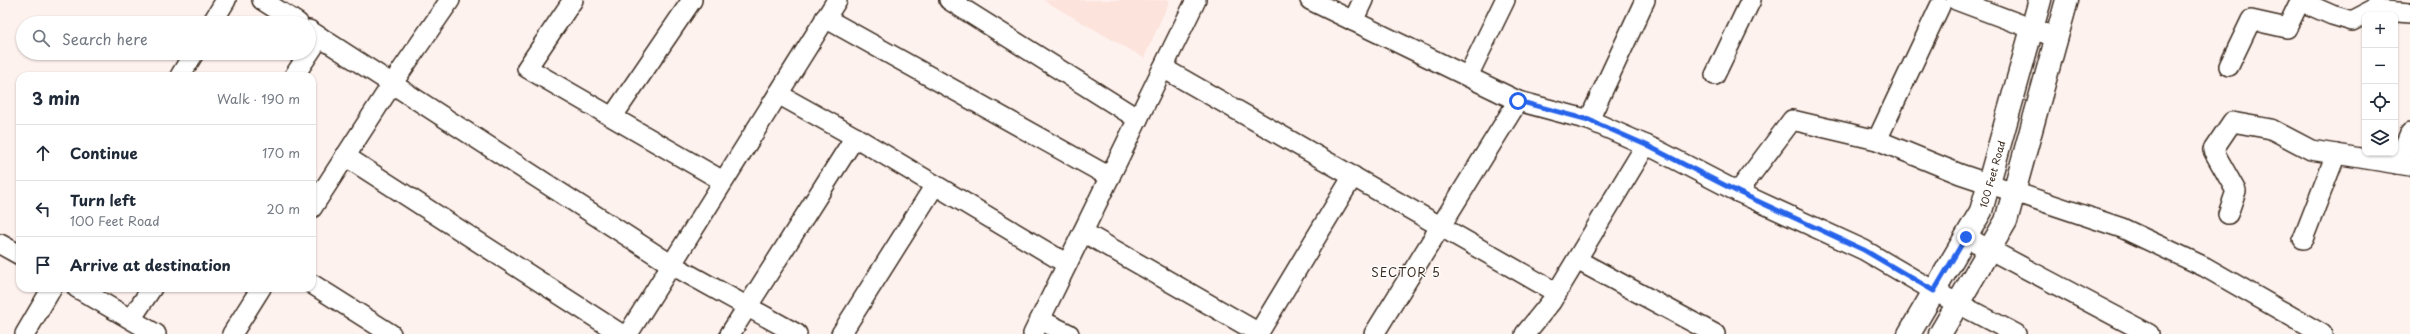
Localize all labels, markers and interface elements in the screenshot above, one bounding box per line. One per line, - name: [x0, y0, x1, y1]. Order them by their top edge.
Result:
- map controls: [2362, 12, 2398, 156]
- button: +: [2362, 12, 2398, 48]
- search box: [16, 16, 316, 60]
- icon: search: [30, 27, 52, 49]
- text: Search here: [62, 27, 148, 50]
- button: −: [2362, 48, 2398, 84]
- button: locate: [2362, 84, 2398, 120]
- text: 3 min: [32, 85, 80, 111]
- text: Walk · 190 m: [217, 89, 300, 108]
- route start: [1509, 92, 1527, 110]
- button: layers: [2362, 120, 2398, 156]
- street label: 100 Feet Road: [1975, 138, 2008, 209]
- text: Continue: [70, 141, 138, 164]
- icon: ahead: [32, 142, 54, 164]
- text: 170 m: [262, 143, 300, 162]
- text: Turn left: [70, 188, 136, 211]
- icon: left: [32, 198, 54, 220]
- text: 20 m: [266, 199, 300, 218]
- text: 100 Feet Road: [70, 211, 160, 230]
- route end: [1957, 228, 1975, 246]
- text: Arrive at destination: [70, 253, 231, 276]
- icon: arrive: [32, 254, 54, 276]
- district label: SECTOR 5: [1371, 263, 1441, 281]

